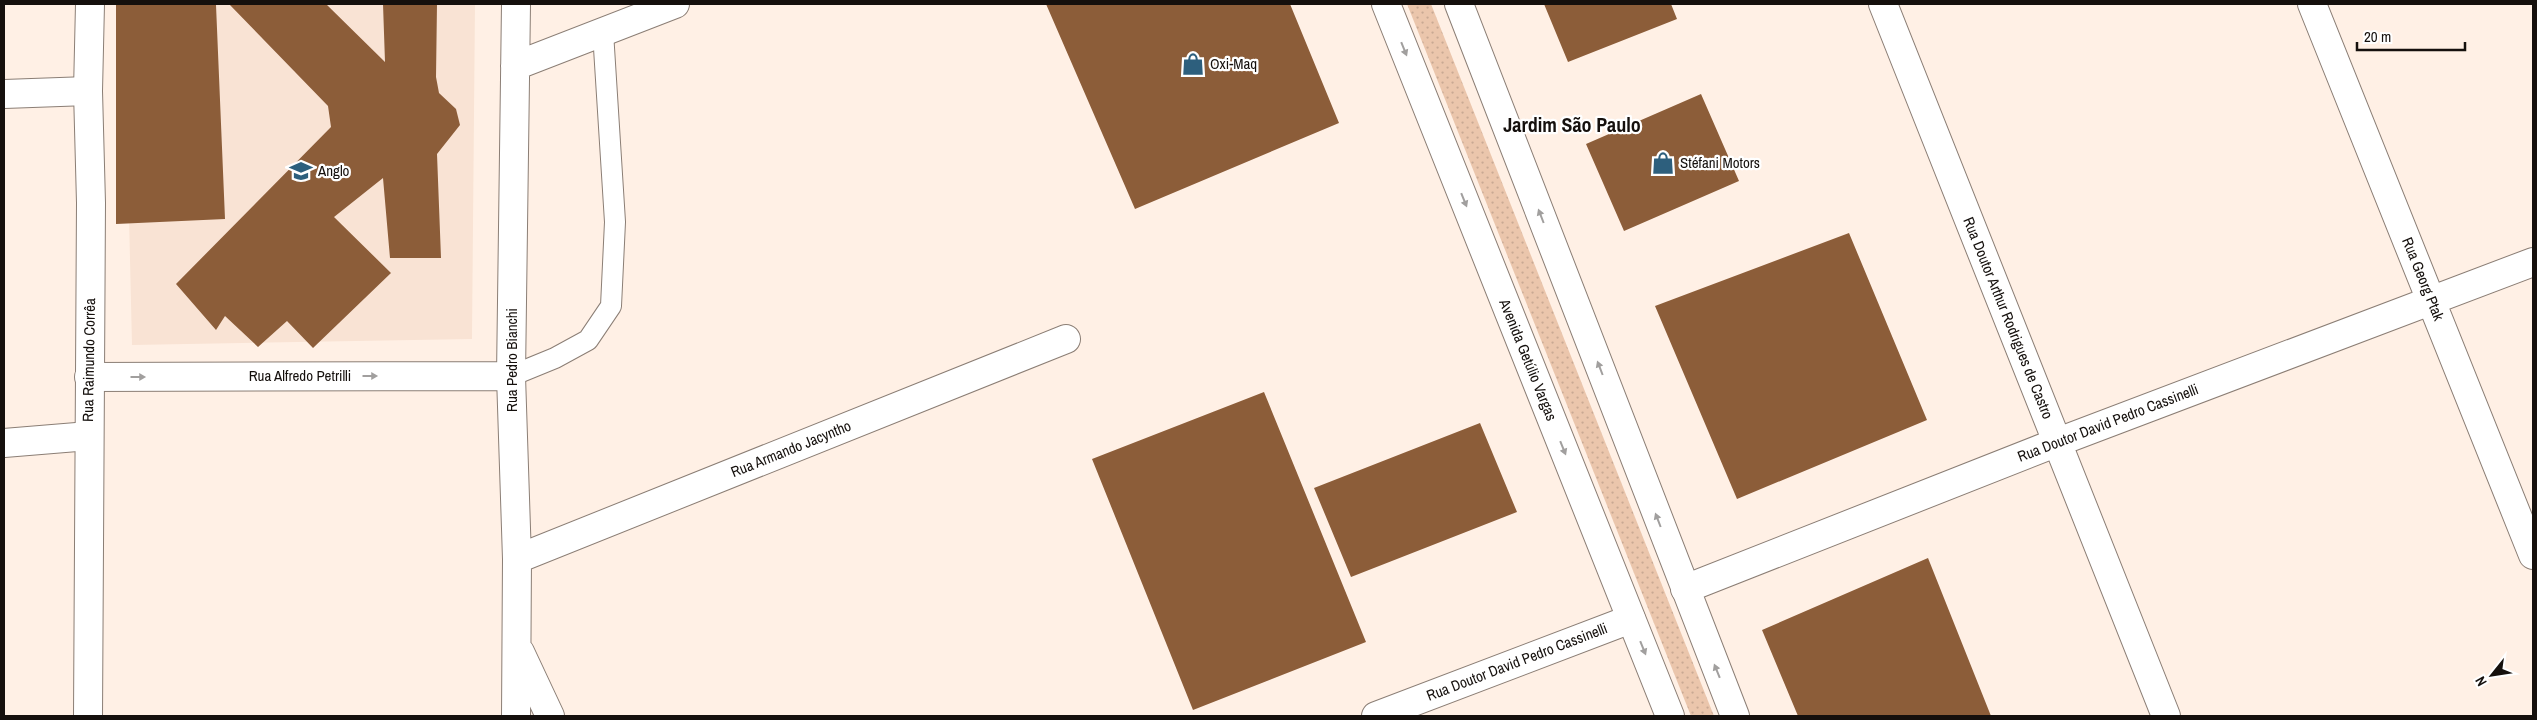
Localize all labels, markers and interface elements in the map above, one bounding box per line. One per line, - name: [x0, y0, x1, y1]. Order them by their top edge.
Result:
- scale bar: [2357, 20, 2464, 52]
- text: 20 m: [2364, 26, 2391, 47]
- one-way arrow: [1400, 42, 1408, 57]
- shop icon: Oxi-Maq: [1180, 51, 1206, 77]
- place label: Oxi-Maq: [1210, 53, 1257, 74]
- district label: Jardim São Paulo: [1503, 111, 1641, 138]
- shop icon: Stéfani Motors: [1650, 150, 1676, 176]
- place label: Stéfani Motors: [1680, 152, 1760, 173]
- school or university icon: Anglo: [288, 158, 314, 184]
- place label: Anglo: [317, 160, 350, 181]
- one-way arrow: [1460, 193, 1468, 208]
- one-way arrow: [1537, 209, 1544, 224]
- street label: Rua Doutor Arthur Rodrigues de Castro: [1958, 214, 2059, 422]
- street label: Rua Georg Ptak: [2397, 234, 2450, 324]
- street label: Avenida Getúlio Vargas: [1494, 295, 1562, 424]
- street label: Rua Raimundo Corrêa: [77, 298, 100, 422]
- street label: Rua Pedro Bianchi: [501, 308, 522, 412]
- one-way arrow: [1595, 361, 1603, 375]
- street label: Rua Alfredo Petrilli: [249, 365, 351, 386]
- one-way arrow: [363, 372, 379, 380]
- one-way arrow: [130, 373, 146, 381]
- street label: Rua Doutor David Pedro Cassinelli: [2014, 378, 2201, 467]
- street label: Rua Armando Jacyntho: [728, 415, 854, 482]
- one-way arrow: [1560, 441, 1567, 456]
- one-way arrow: [1654, 512, 1662, 527]
- street label: Rua Doutor David Pedro Cassinelli: [1423, 617, 1610, 706]
- one-way arrow: [1639, 641, 1647, 656]
- north arrow: [2467, 650, 2517, 700]
- one-way arrow: [1713, 663, 1721, 678]
- text: N: [2471, 673, 2491, 690]

